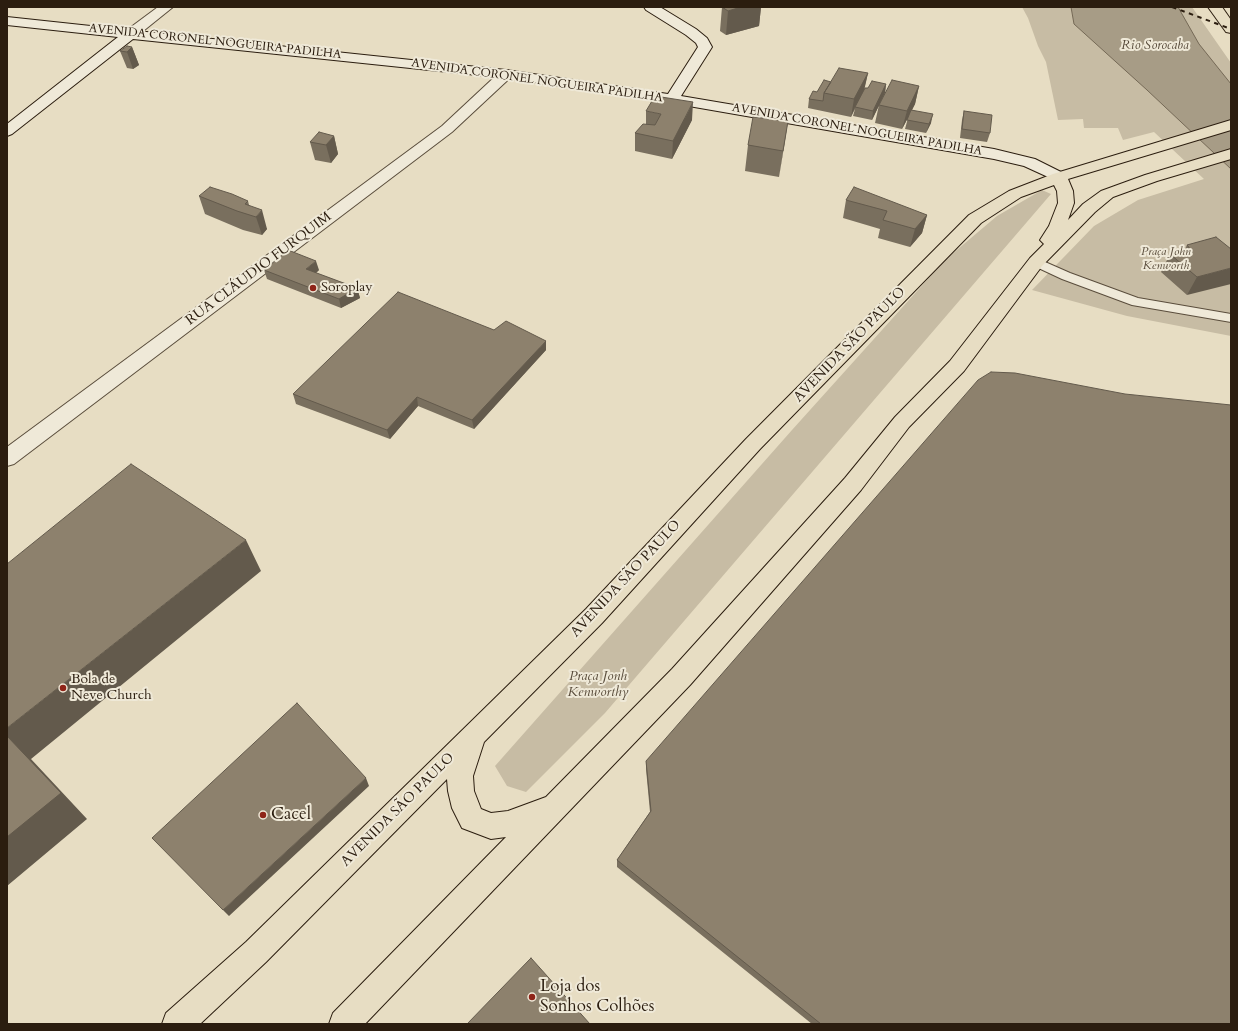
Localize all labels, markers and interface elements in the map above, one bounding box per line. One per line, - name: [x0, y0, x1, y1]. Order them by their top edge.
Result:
- street label: AVENIDA CORONEL NOGUEIRA PADILHA: [88, 22, 342, 62]
- water label: Rio Sorocaba: [1121, 38, 1189, 54]
- street label: AVENIDA CORONEL NOGUEIRA PADILHA: [410, 56, 664, 106]
- street label: AVENIDA CORONEL NOGUEIRA PADILHA: [731, 101, 983, 159]
- street label: RUA CLÁUDIO FURQUIM: [183, 209, 335, 329]
- park label: Praça John Kenworth: [1141, 245, 1191, 273]
- place label: Soroplay: [321, 280, 373, 296]
- marker: Soroplay: [308, 283, 318, 293]
- street label: AVENIDA SÃO PAULO: [791, 284, 909, 406]
- street label: AVENIDA SÃO PAULO: [567, 517, 685, 641]
- park label: Praça Jonh Kenworthy: [567, 669, 629, 702]
- place label: Bola de Neve Church: [71, 672, 152, 704]
- marker: Bola de Neve Church: [58, 683, 68, 693]
- street label: AVENIDA SÃO PAULO: [338, 750, 458, 870]
- place label: Cacel: [271, 805, 311, 825]
- marker: Cacel: [258, 810, 268, 820]
- place label: Loja dos Sonhos Colhões: [540, 977, 655, 1017]
- marker: Loja dos Sonhos Colhões: [527, 992, 537, 1002]

